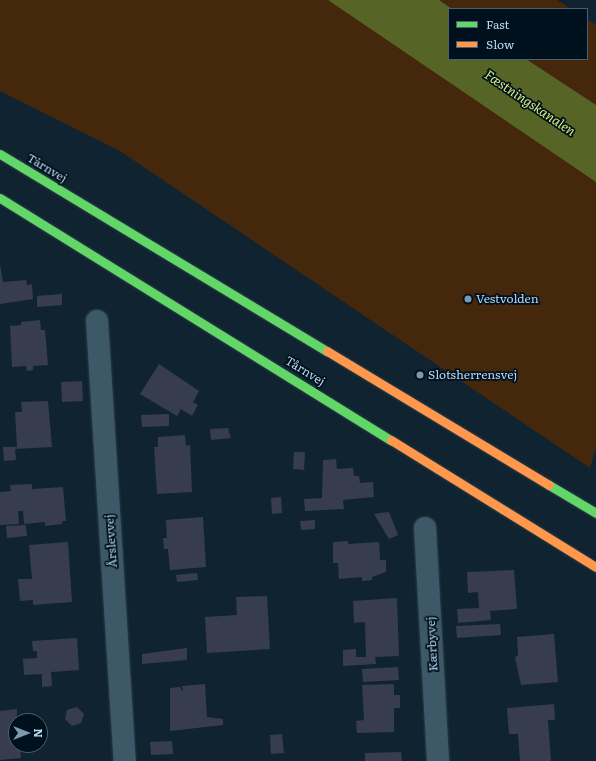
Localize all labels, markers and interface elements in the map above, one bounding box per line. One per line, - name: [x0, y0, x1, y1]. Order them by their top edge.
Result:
- legend: [448, 8, 588, 60]
- text: Fast: [486, 15, 509, 33]
- text: Slow: [486, 35, 514, 53]
- water label: Fæstningskanalen: [482, 67, 578, 139]
- street label: Tårnvej: [24, 150, 70, 186]
- place label: Vestvolden: [476, 292, 539, 306]
- marker: Vestvolden: [463, 294, 473, 304]
- street label: Tårnvej: [282, 353, 328, 389]
- place label: Slotsherrensvej: [428, 368, 517, 382]
- marker: Slotsherrensvej: [415, 370, 425, 380]
- street label: Årslevvej: [102, 514, 120, 568]
- street label: Kærbyvej: [423, 616, 441, 672]
- north arrow: [8, 713, 48, 753]
- text: N: [31, 728, 47, 738]

